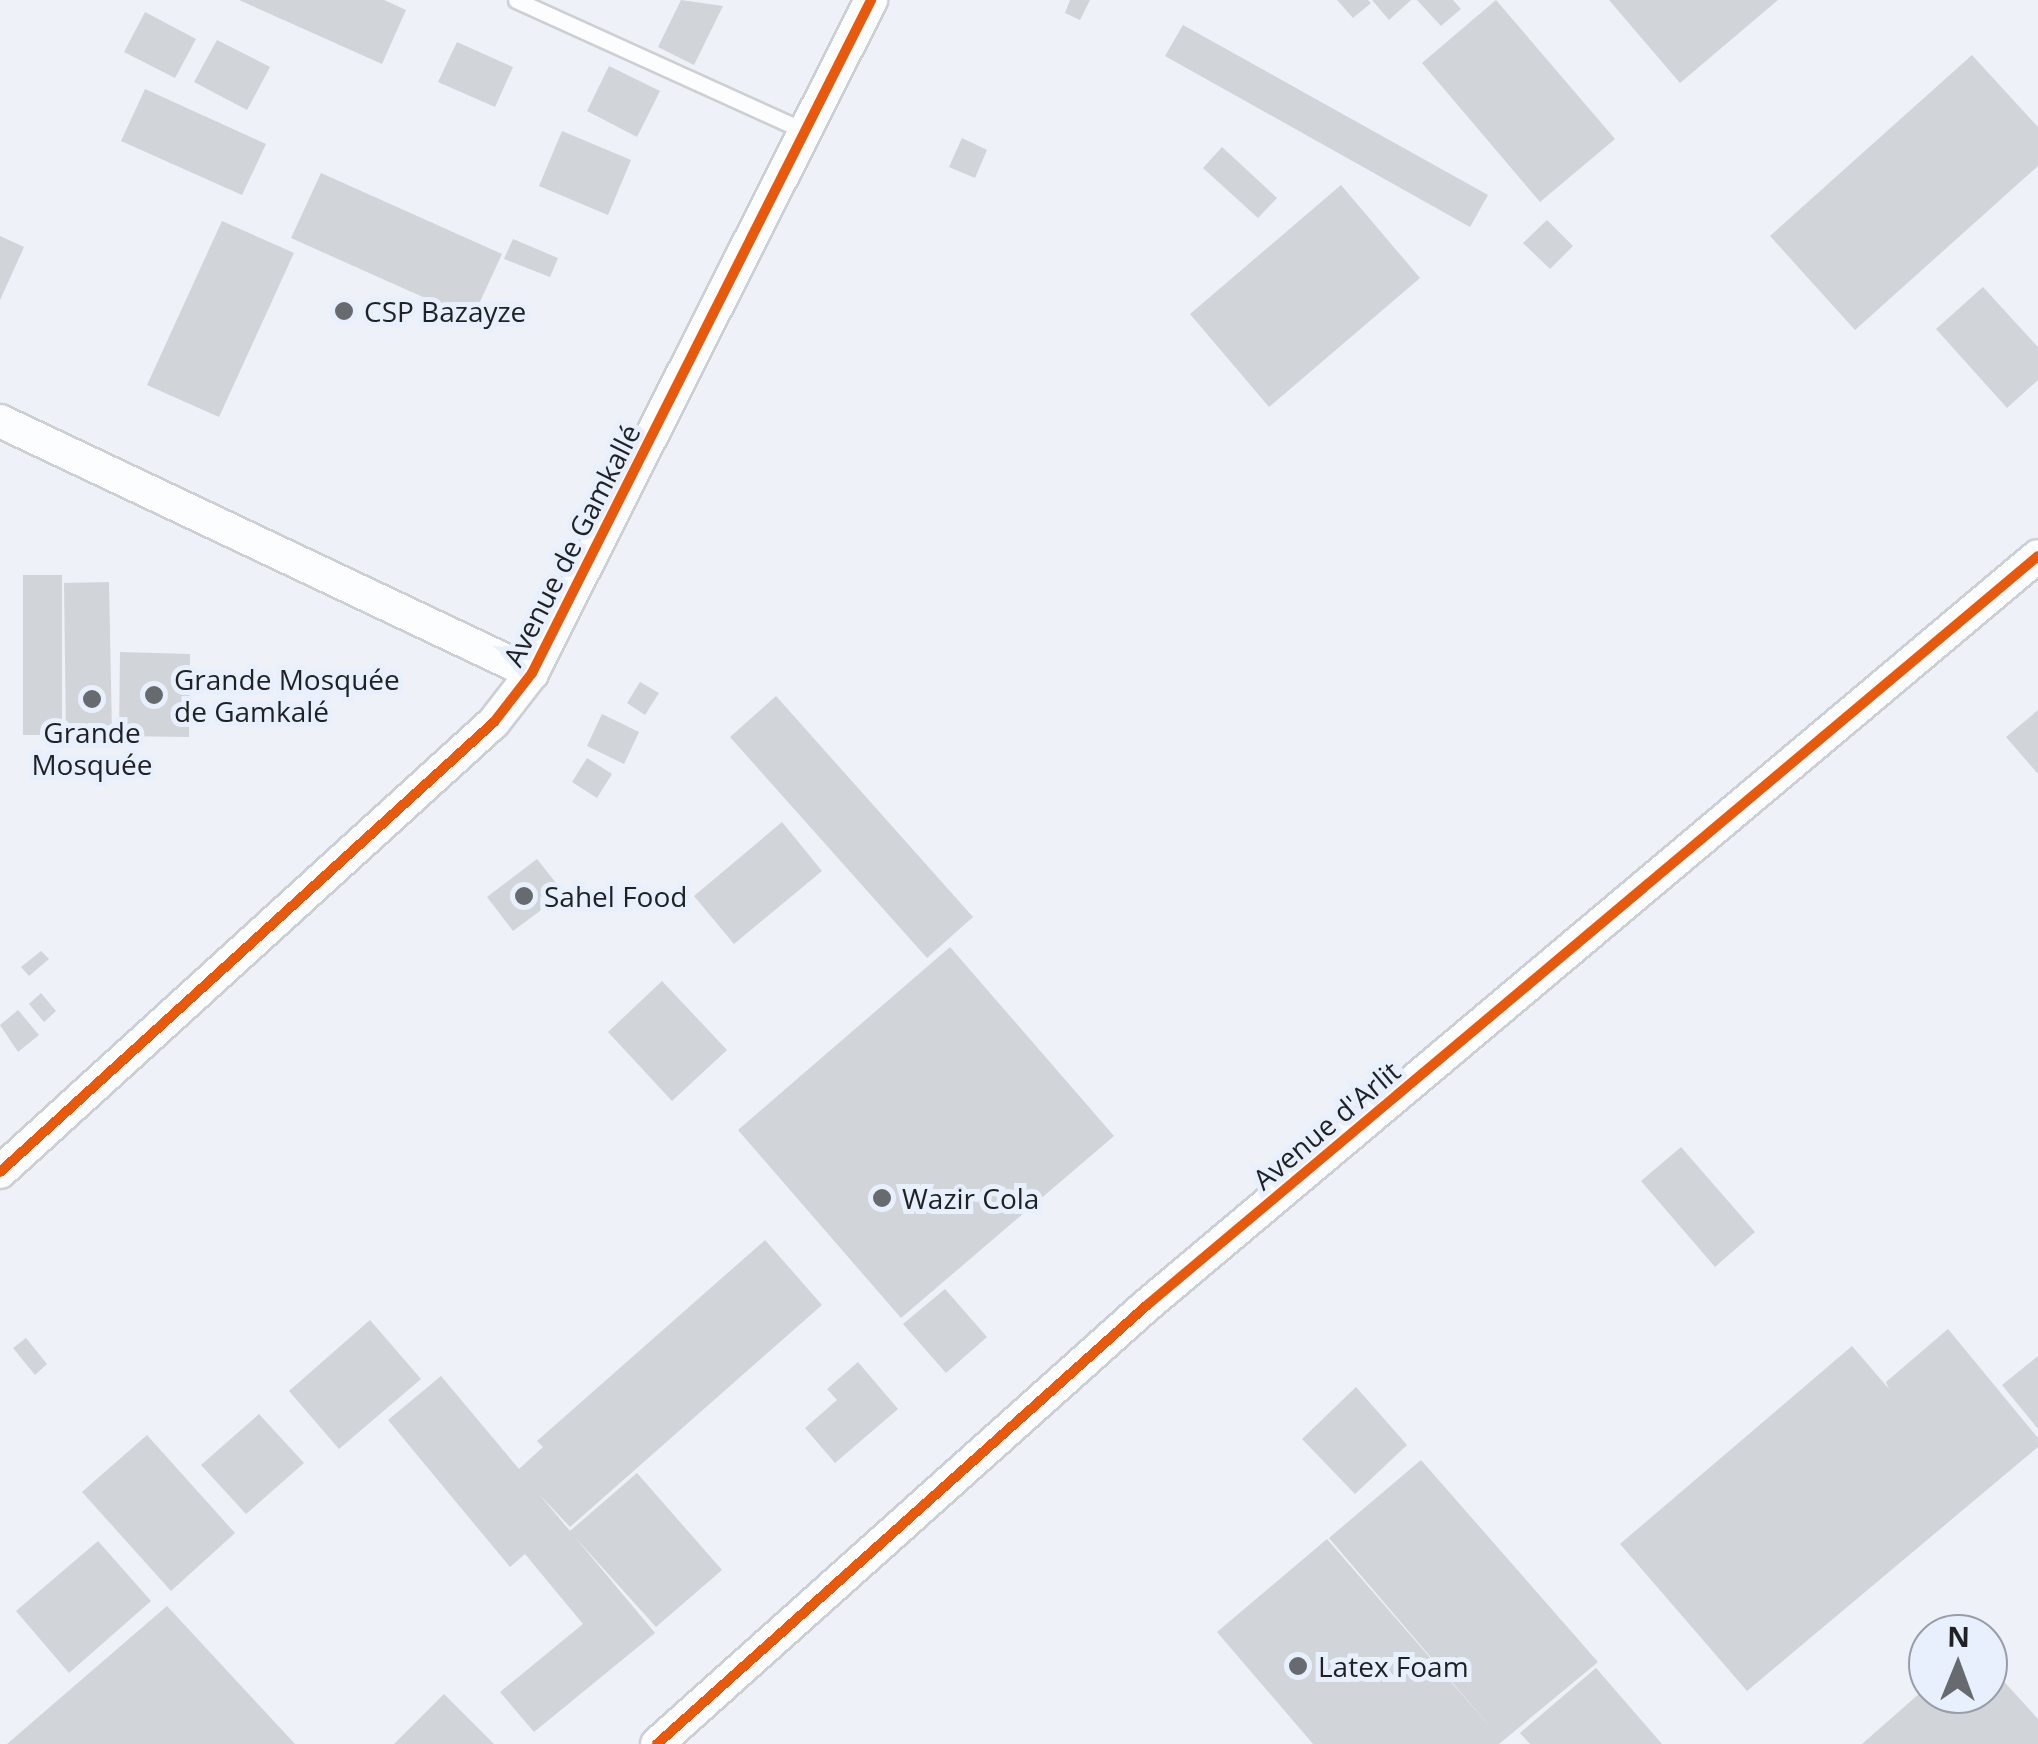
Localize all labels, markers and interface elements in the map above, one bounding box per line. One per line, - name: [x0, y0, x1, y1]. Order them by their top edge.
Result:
- place label: CSP Bazayze: [364, 294, 526, 328]
- marker: CSP Bazayze: [333, 300, 355, 322]
- street label: Avenue de Gamkallé: [495, 418, 647, 672]
- place label: Grande Mosquée de Gamkalé: [174, 662, 400, 728]
- marker: Grande Mosquée de Gamkalé: [143, 684, 165, 706]
- marker: Grande Mosquée: [81, 688, 103, 710]
- place label: Grande Mosquée: [31, 715, 153, 781]
- place label: Sahel Food: [544, 879, 687, 913]
- marker: Sahel Food: [513, 885, 535, 907]
- street label: Avenue d'Arlit: [1246, 1054, 1406, 1196]
- place label: Wazir Cola: [902, 1181, 1039, 1215]
- marker: Wazir Cola: [871, 1187, 893, 1209]
- north arrow: [1908, 1614, 2008, 1714]
- text: N: [1947, 1617, 1970, 1655]
- place label: Latex Foam: [1318, 1649, 1469, 1683]
- marker: Latex Foam: [1287, 1655, 1309, 1677]

